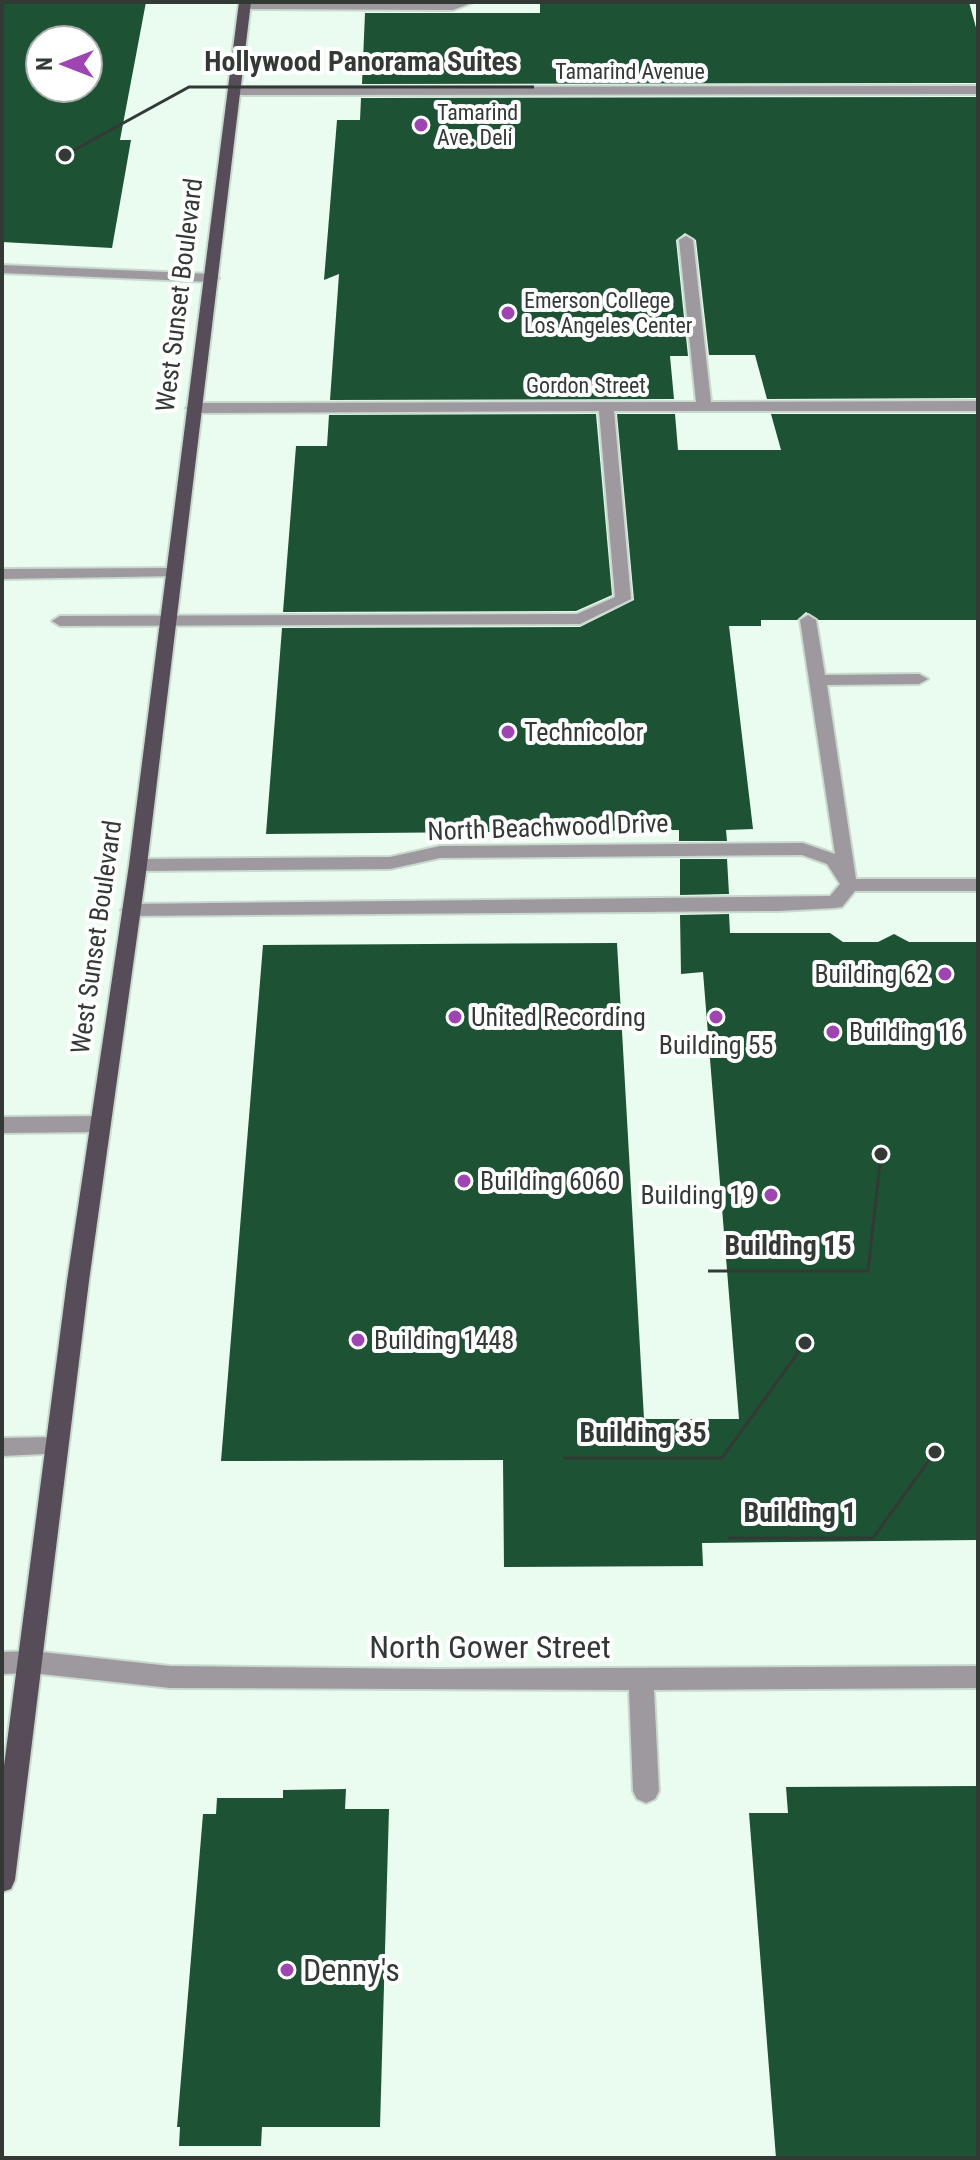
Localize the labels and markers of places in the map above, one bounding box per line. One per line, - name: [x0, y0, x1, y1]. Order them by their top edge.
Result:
- callout: Hollywood Panorama Suites: [189, 35, 534, 87]
- place label: Tamarind Ave. Deli: [437, 100, 518, 150]
- marker: Tamarind Ave. Deli: [412, 116, 430, 134]
- place label: Emerson College Los Angeles Center: [524, 288, 693, 338]
- marker: Emerson College Los Angeles Center: [499, 304, 517, 322]
- place label: Technicolor: [524, 717, 644, 747]
- marker: Technicolor: [499, 723, 517, 741]
- place label: Building 62: [814, 959, 929, 989]
- marker: Building 62: [936, 965, 954, 983]
- place label: United Recording: [471, 1002, 646, 1032]
- marker: United Recording: [446, 1008, 464, 1026]
- marker: Building 55: [707, 1008, 725, 1026]
- place label: Building 16: [849, 1017, 964, 1047]
- marker: Building 16: [824, 1023, 842, 1041]
- place label: Building 55: [659, 1030, 773, 1060]
- place label: Building 6060: [480, 1166, 620, 1196]
- marker: Building 6060: [455, 1172, 473, 1190]
- place label: Building 19: [640, 1180, 755, 1210]
- marker: Building 19: [762, 1186, 780, 1204]
- callout: Building 15: [708, 1219, 868, 1271]
- place label: Building 1448: [374, 1325, 514, 1355]
- marker: Building 1448: [349, 1331, 367, 1349]
- callout: Building 35: [563, 1406, 722, 1458]
- callout: Building 1: [728, 1486, 873, 1538]
- place label: Denny's: [303, 1951, 400, 1989]
- marker: Denny's: [278, 1961, 296, 1979]

